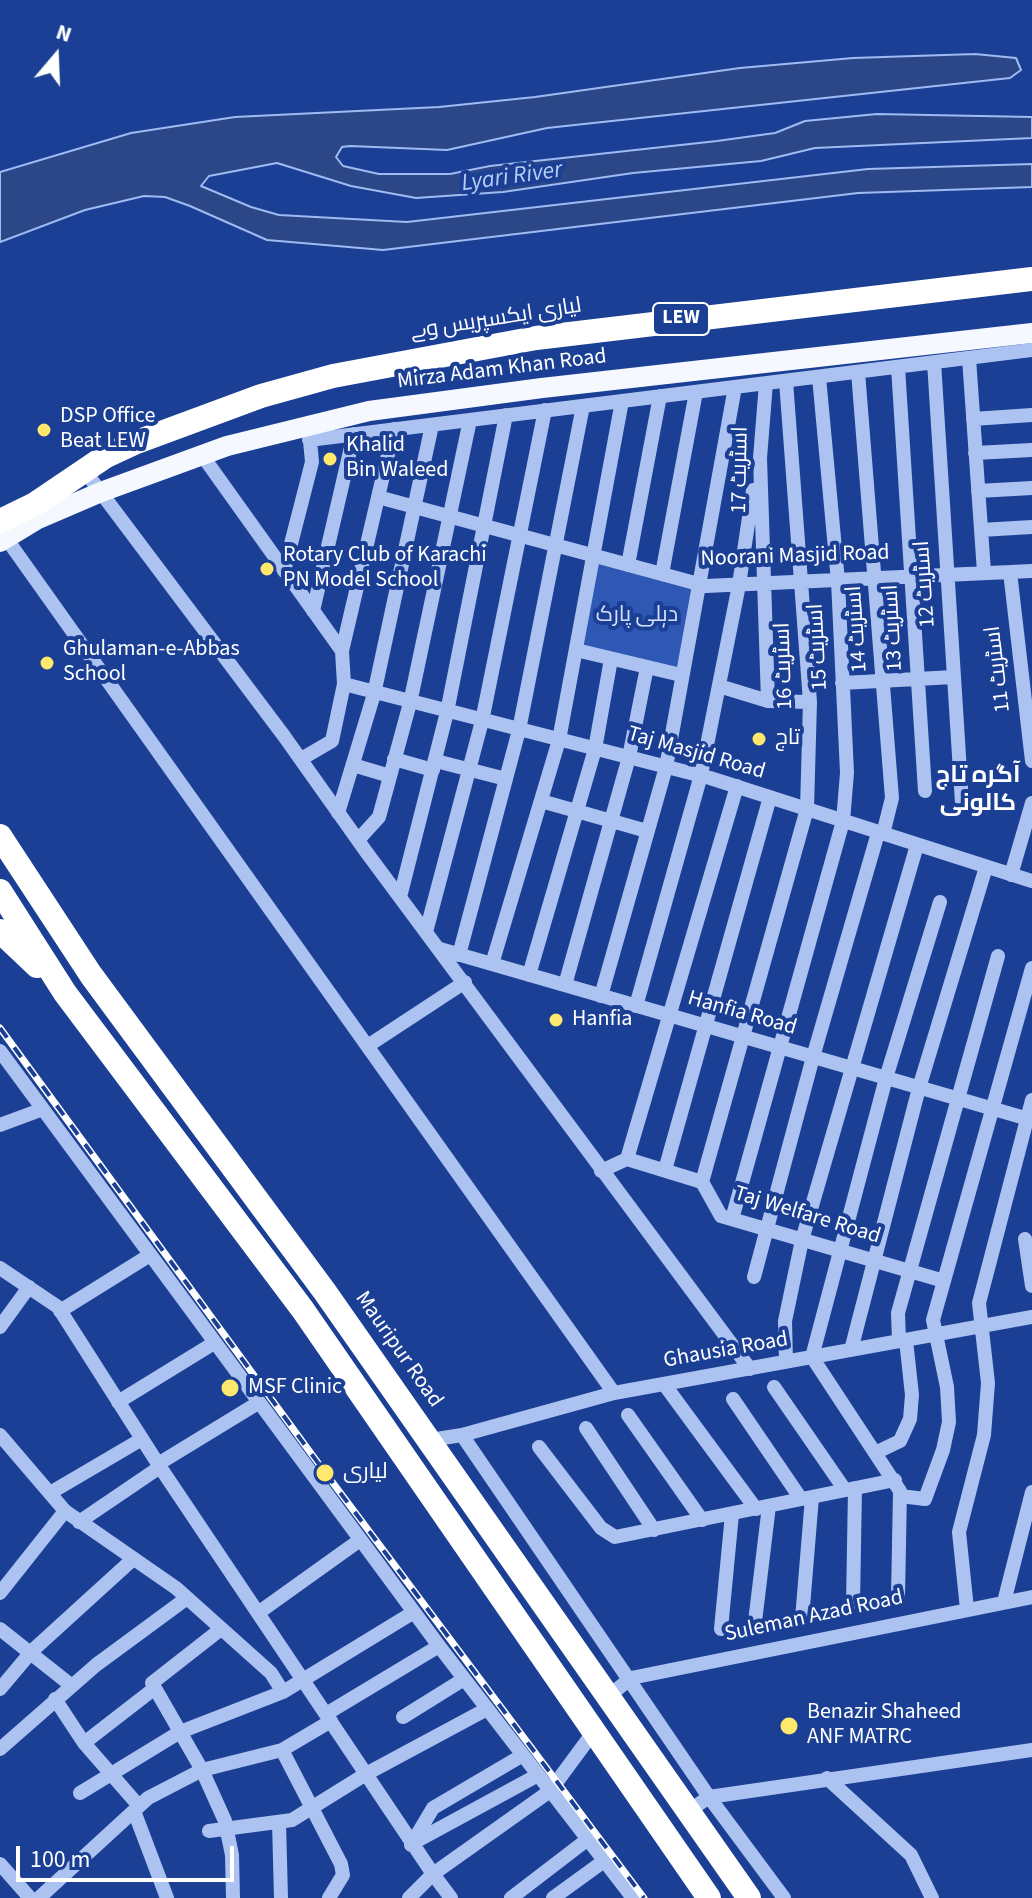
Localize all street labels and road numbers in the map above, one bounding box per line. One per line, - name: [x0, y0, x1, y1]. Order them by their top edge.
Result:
- street label: لیاری ایکسپریس وے: [409, 293, 583, 347]
- road number: LEW: [653, 303, 709, 335]
- street label: Mirza Adam Khan Road: [396, 344, 608, 396]
- street label: اسٹریٹ 17: [727, 426, 755, 514]
- street label: اسٹریٹ 12: [910, 540, 942, 628]
- street label: Noorani Masjid Road: [700, 541, 890, 573]
- street label: اسٹریٹ 13: [879, 584, 909, 672]
- street label: اسٹریٹ 14: [842, 585, 874, 673]
- street label: اسٹریٹ 15: [804, 603, 834, 691]
- street label: اسٹریٹ 16: [770, 622, 800, 710]
- street label: اسٹریٹ 11: [981, 624, 1017, 714]
- street label: Taj Masjid Road: [624, 722, 768, 786]
- street label: Hanfia Road: [685, 986, 799, 1042]
- street label: Taj Welfare Road: [730, 1181, 884, 1251]
- street label: Mauripur Road: [348, 1287, 448, 1413]
- street label: Ghausia Road: [662, 1327, 790, 1375]
- street label: Suleman Azad Road: [722, 1585, 906, 1649]

